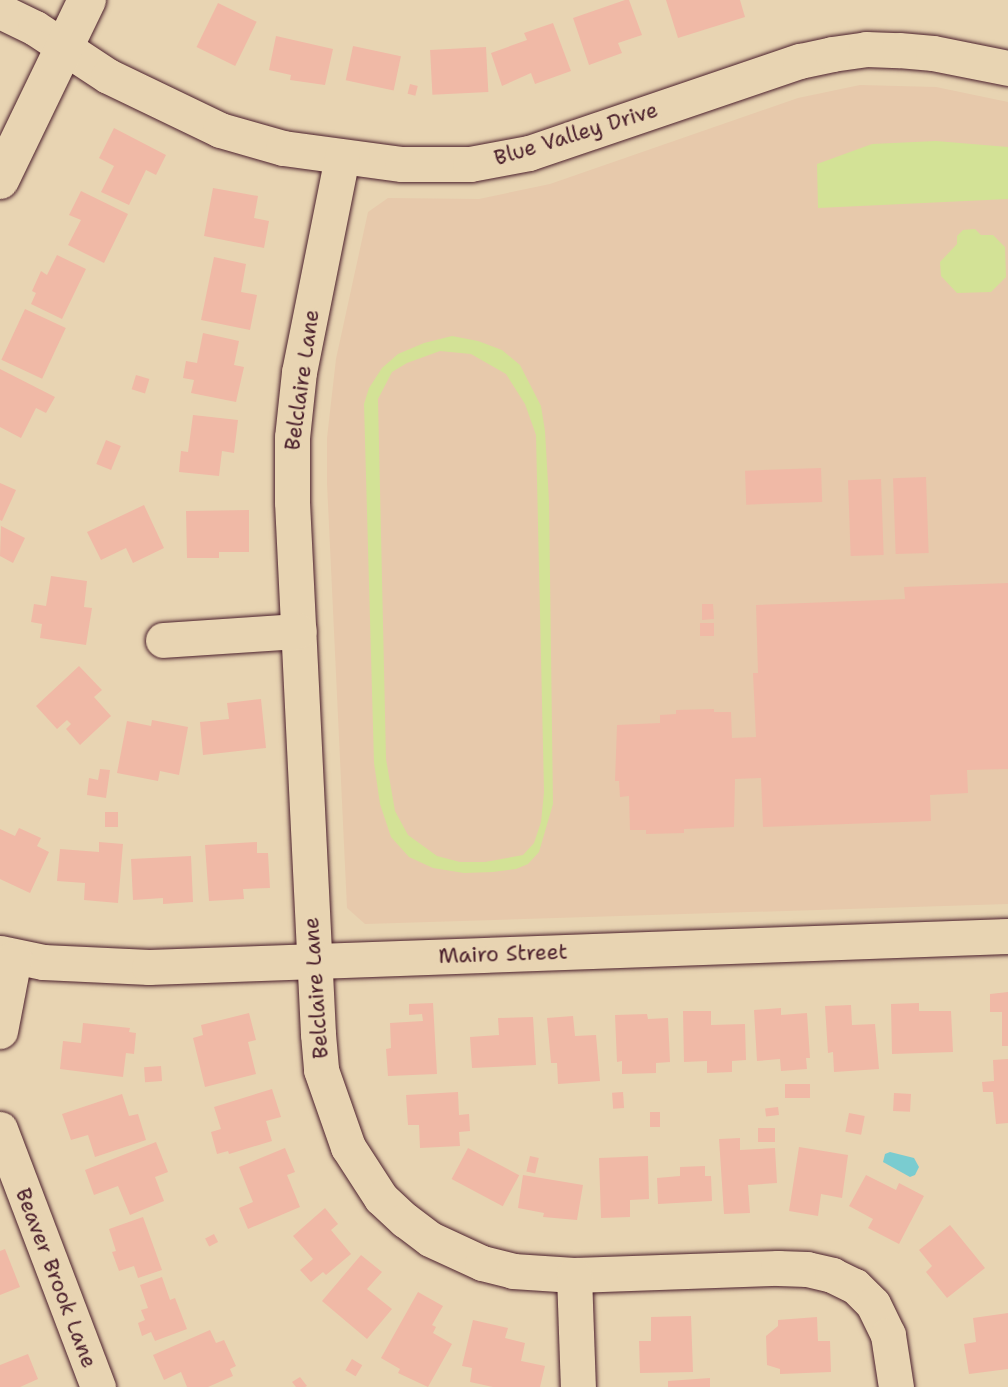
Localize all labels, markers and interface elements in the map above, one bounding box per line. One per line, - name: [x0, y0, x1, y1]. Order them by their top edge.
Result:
- street label: Blue Valley Drive: [491, 97, 661, 171]
- street label: Belclaire Lane: [280, 308, 324, 452]
- street label: Belclaire Lane: [298, 916, 334, 1060]
- street label: Mairo Street: [438, 939, 568, 969]
- street label: Beaver Brook Lane: [10, 1185, 102, 1371]

